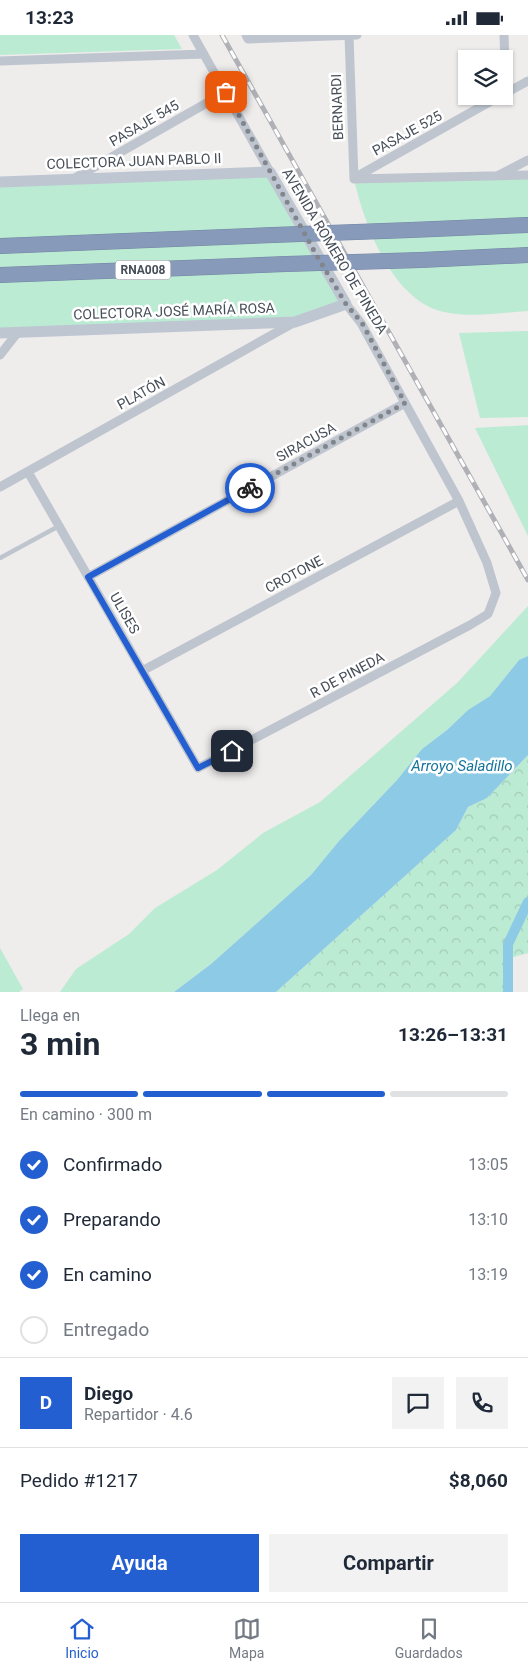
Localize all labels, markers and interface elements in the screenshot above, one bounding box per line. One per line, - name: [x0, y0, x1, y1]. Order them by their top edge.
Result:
- text: 13:23: [25, 6, 74, 29]
- map controls: [458, 50, 513, 105]
- button: layers: [458, 50, 513, 105]
- pin: [205, 71, 247, 113]
- street label: BERNARDI: [328, 74, 346, 140]
- icon: bag: [212, 78, 240, 106]
- street label: PASAJE 545: [107, 97, 182, 149]
- street label: PASAJE 525: [369, 107, 445, 159]
- street label: COLECTORA JUAN PABLO II: [46, 150, 222, 172]
- street label: AVENIDA ROMERO DE PINEDA: [279, 165, 391, 337]
- road number: RNA008: [116, 261, 170, 279]
- street label: COLECTORA JOSÉ MARÍA ROSA: [73, 298, 275, 323]
- street label: PLATÓN: [114, 372, 168, 413]
- street label: SIRACUSA: [273, 419, 339, 465]
- courier: [225, 463, 275, 513]
- icon: bike: [236, 474, 264, 502]
- street label: CROTONE: [262, 552, 326, 596]
- street label: ULISES: [107, 590, 143, 636]
- street label: R DE PINEDA: [307, 649, 387, 701]
- pin: [211, 730, 253, 772]
- icon: home: [218, 737, 246, 765]
- water label: Arroyo Saladillo: [410, 757, 513, 775]
- text: Llega en: [20, 1006, 80, 1025]
- text: 13:26–13:31: [398, 1023, 508, 1046]
- text: 3 min: [20, 1025, 100, 1063]
- text: En camino · 300 m: [20, 1105, 152, 1124]
- icon: check: [20, 1151, 48, 1179]
- text: Confirmado: [63, 1153, 162, 1176]
- text: 13:05: [468, 1155, 508, 1174]
- icon: check: [20, 1206, 48, 1234]
- text: Preparando: [63, 1208, 161, 1231]
- text: 13:10: [468, 1210, 508, 1229]
- icon: check: [20, 1261, 48, 1289]
- text: En camino: [63, 1263, 152, 1286]
- text: 13:19: [468, 1265, 508, 1284]
- text: Entregado: [63, 1318, 149, 1341]
- button: chat: [392, 1377, 444, 1429]
- button: phone: [456, 1377, 508, 1429]
- text: Diego: [84, 1382, 133, 1405]
- text: D: [40, 1391, 52, 1414]
- text: Repartidor · 4.6: [84, 1405, 193, 1424]
- text: Pedido #1217: [20, 1469, 138, 1492]
- text: $8,060: [449, 1469, 508, 1492]
- button: Ayuda: [20, 1534, 259, 1592]
- button: Compartir: [269, 1534, 508, 1592]
- tab: Inicio: [65, 1615, 99, 1661]
- tab: Mapa: [229, 1615, 264, 1661]
- tab: Guardados: [395, 1615, 463, 1661]

